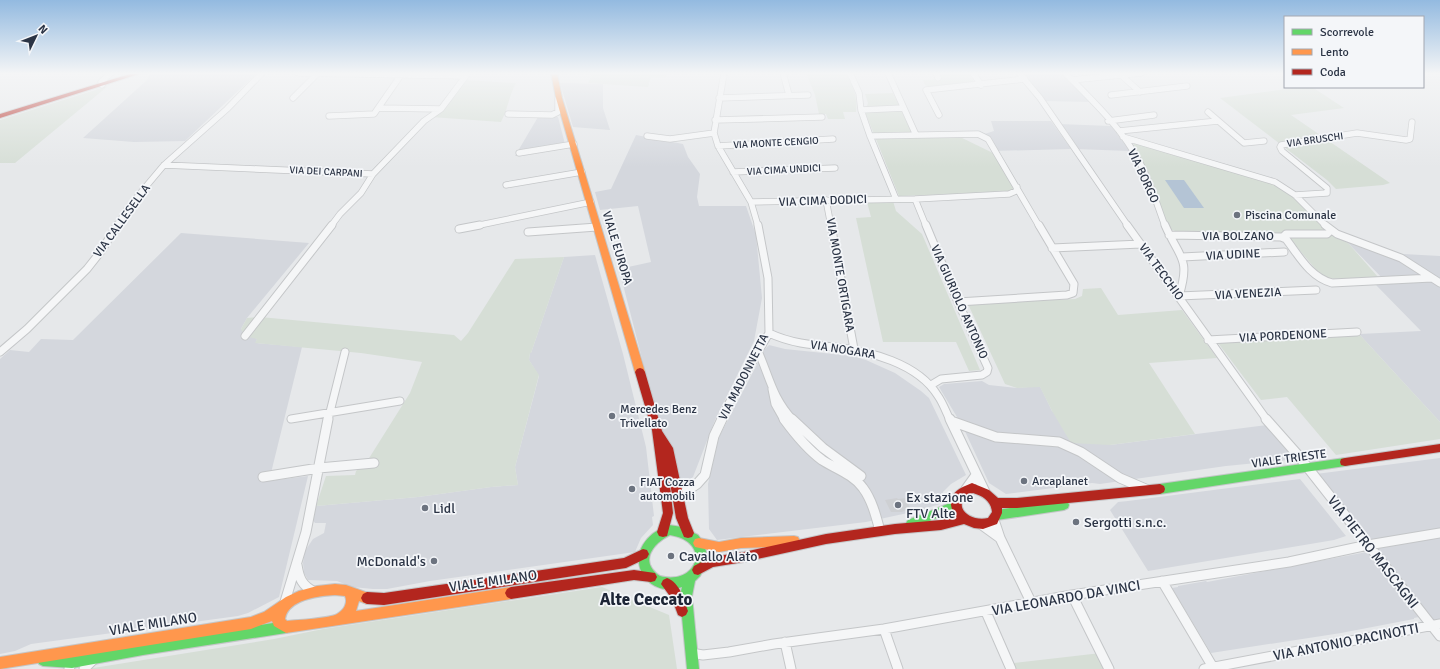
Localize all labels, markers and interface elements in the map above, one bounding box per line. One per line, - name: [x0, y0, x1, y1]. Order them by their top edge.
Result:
- north arrow: [16, 16, 56, 56]
- legend: [1284, 16, 1424, 88]
- text: N: [36, 22, 50, 37]
- text: Scorrevole: [1320, 25, 1374, 40]
- text: Lento: [1320, 45, 1349, 60]
- text: Coda: [1320, 65, 1346, 80]
- street label: VIA BRUSCHI: [1286, 130, 1344, 150]
- street label: VIA MONTE CENGIO: [733, 135, 820, 151]
- street label: VIA BORGO: [1124, 146, 1162, 206]
- street label: VIA CIMA UNDICI: [747, 162, 821, 178]
- street label: VIA DEI CARPANI: [289, 164, 363, 180]
- street label: VIA CALLESELLA: [90, 181, 154, 261]
- street label: VIA CIMA DODICI: [778, 192, 868, 210]
- place label: Piscina Comunale: [1245, 208, 1336, 223]
- street label: VIALE EUROPA: [599, 209, 636, 287]
- marker: Piscina Comunale: [1232, 210, 1242, 220]
- street label: VIA MONTE ORTIGARA: [823, 217, 858, 334]
- street label: VIA BOLZANO: [1202, 229, 1274, 244]
- street label: VIA TECCHIO: [1135, 241, 1187, 304]
- street label: VIA GIURIOLO ANTONIO: [927, 243, 991, 361]
- street label: VIA UDINE: [1205, 246, 1261, 264]
- street label: VIA VENEZIA: [1214, 285, 1282, 303]
- street label: VIA PORDENONE: [1239, 326, 1327, 346]
- street label: VIA MADONNETTA: [716, 331, 773, 423]
- street label: VIA NOGARA: [809, 337, 877, 363]
- place label: Mercedes Benz Trivellato: [620, 402, 697, 431]
- marker: Mercedes Benz Trivellato: [607, 411, 617, 421]
- street label: VIALE TRIESTE: [1250, 446, 1328, 472]
- place label: Arcaplanet: [1032, 474, 1088, 489]
- place label: FIAT Cozza automobili: [640, 475, 695, 504]
- marker: Arcaplanet: [1019, 476, 1029, 486]
- marker: FIAT Cozza automobili: [627, 484, 637, 494]
- place label: Ex stazione FTV Alte: [906, 489, 974, 522]
- street label: VIA PIETRO MASCAGNI: [1324, 492, 1422, 612]
- place label: Lidl: [433, 500, 455, 517]
- marker: Ex stazione FTV Alte: [893, 500, 903, 510]
- marker: Lidl: [420, 503, 430, 513]
- place label: Sergotti s.n.c.: [1084, 514, 1167, 531]
- marker: Sergotti s.n.c.: [1071, 517, 1081, 527]
- place label: Cavallo Alato: [679, 548, 758, 565]
- marker: Cavallo Alato: [666, 551, 676, 561]
- place label: McDonald's: [357, 553, 426, 570]
- marker: McDonald's: [429, 556, 439, 566]
- street label: VIALE MILANO: [448, 566, 538, 596]
- street label: VIA LEONARDO DA VINCI: [990, 577, 1142, 619]
- district label: Alte Ceccato: [600, 589, 692, 610]
- street label: VIALE MILANO: [108, 609, 198, 639]
- street label: VIA ANTONIO PACINOTTI: [1272, 620, 1420, 664]

